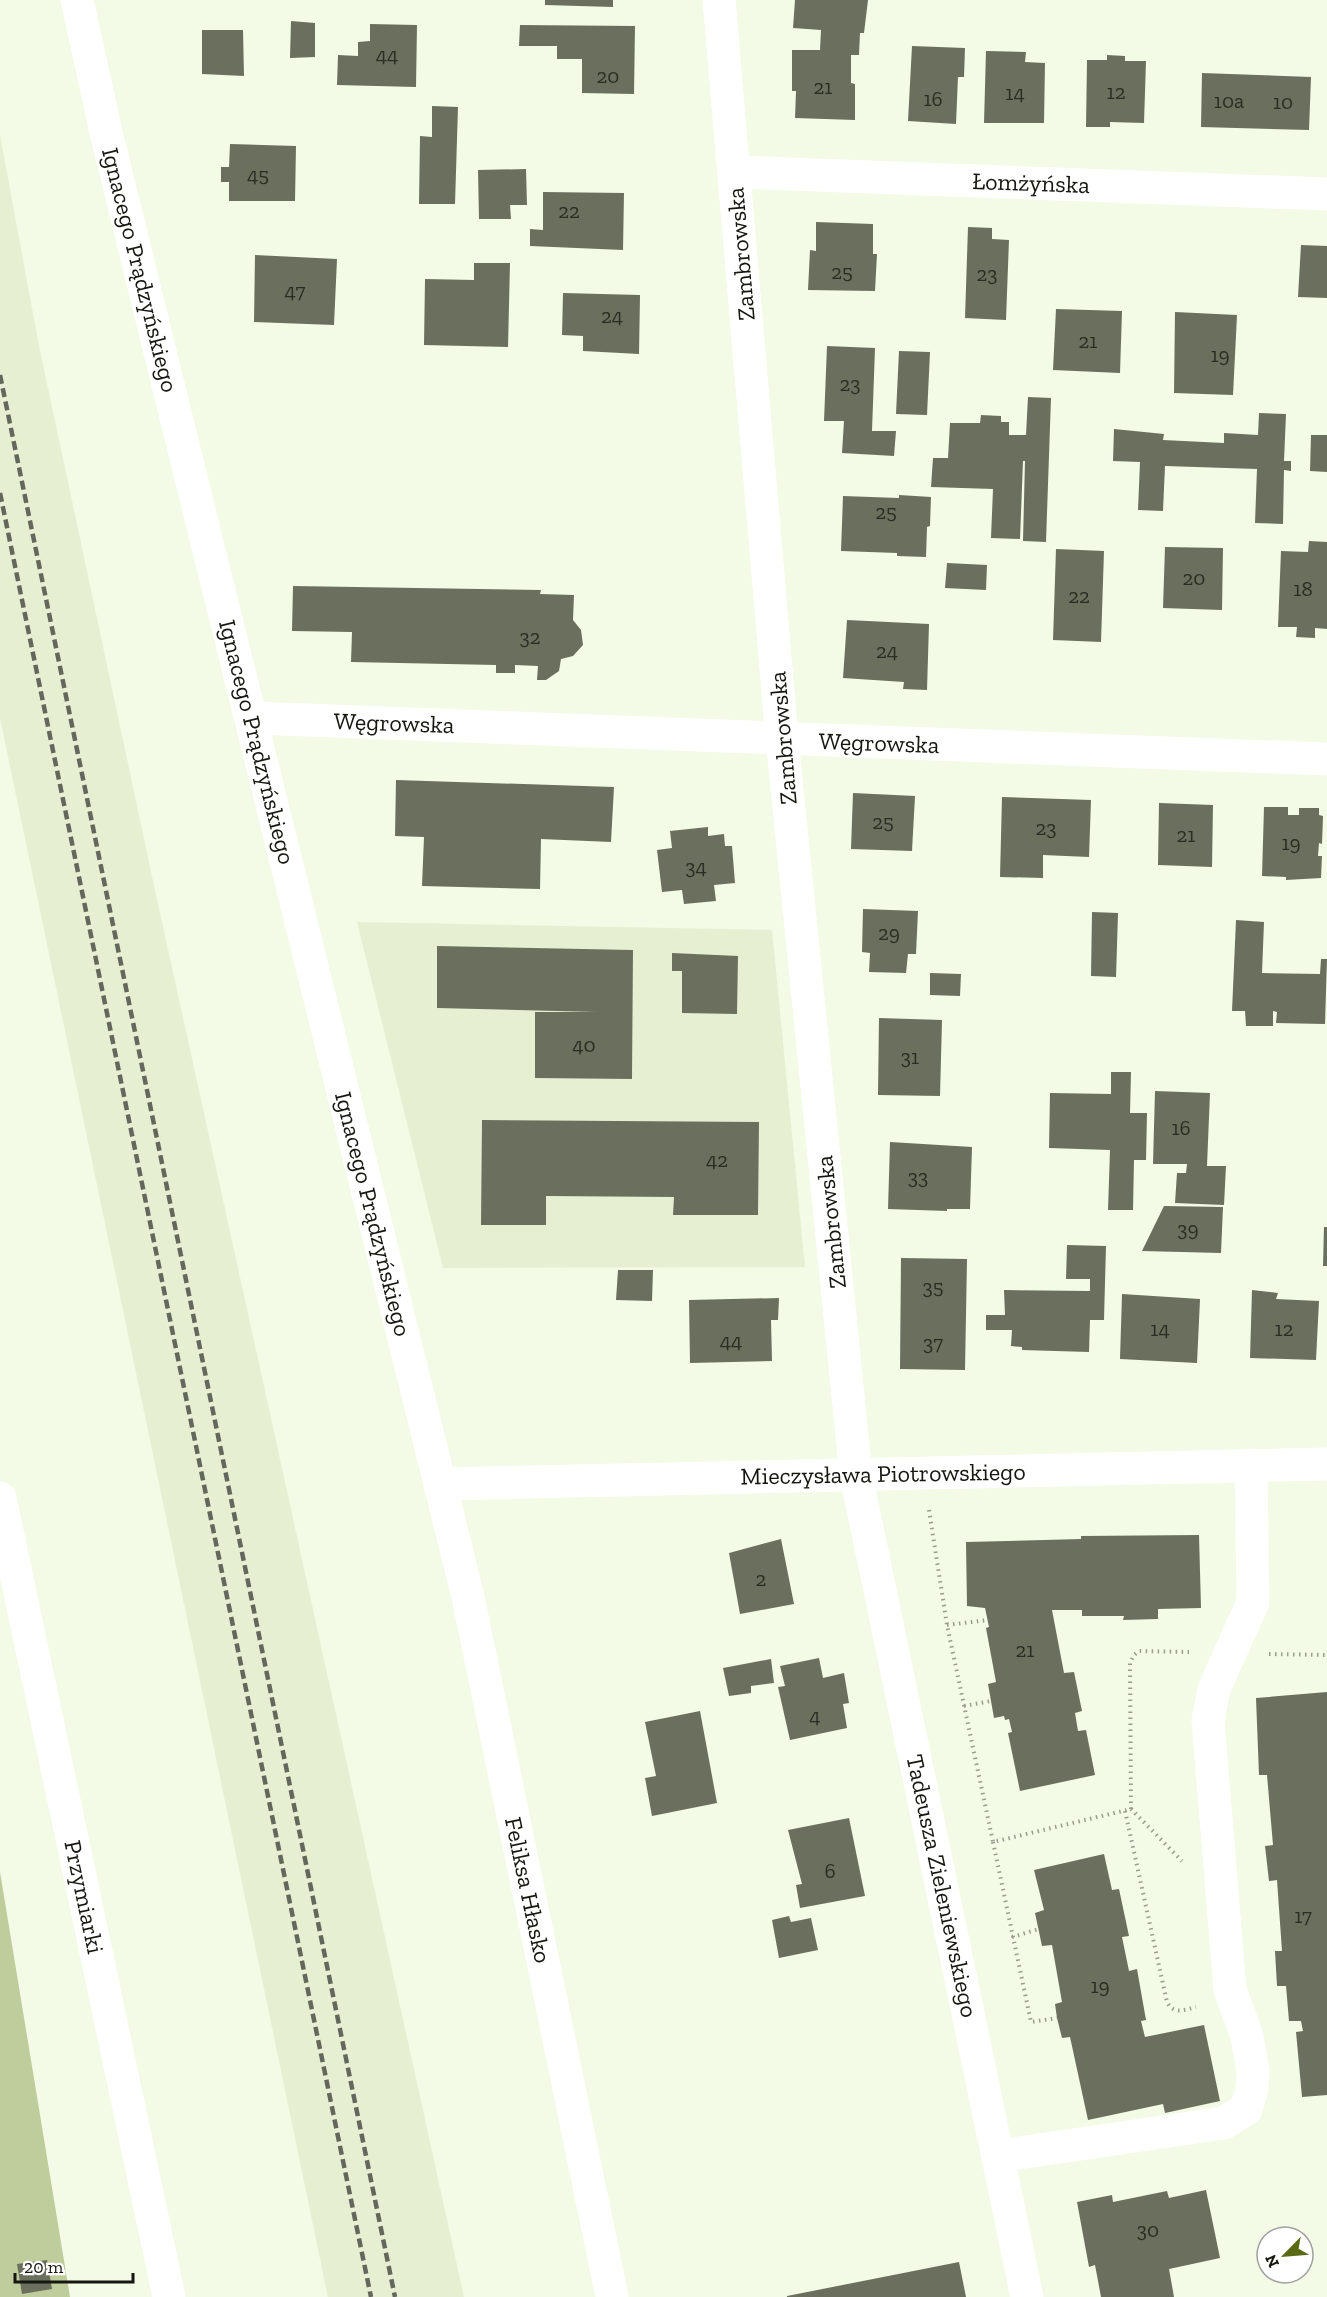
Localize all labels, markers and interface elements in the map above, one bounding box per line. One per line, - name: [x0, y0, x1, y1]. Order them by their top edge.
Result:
- house number: 44: [376, 42, 398, 67]
- house number: 20: [597, 63, 619, 88]
- house number: 21: [814, 74, 832, 99]
- house number: 12: [1107, 79, 1125, 104]
- house number: 14: [1005, 80, 1025, 105]
- house number: 16: [923, 86, 943, 111]
- house number: 10a: [1214, 88, 1244, 113]
- house number: 10: [1273, 89, 1293, 114]
- street label: Ignacego Prądzyńskiego: [96, 145, 185, 395]
- house number: 45: [247, 162, 269, 187]
- street label: Łomżyńska: [972, 166, 1091, 199]
- street label: Zambrowska: [720, 186, 761, 322]
- house number: 22: [558, 198, 580, 223]
- house number: 25: [831, 259, 853, 284]
- house number: 23: [976, 261, 998, 286]
- house number: 47: [285, 278, 306, 303]
- house number: 24: [601, 303, 623, 328]
- house number: 21: [1079, 328, 1097, 353]
- house number: 19: [1210, 342, 1230, 367]
- house number: 23: [839, 371, 861, 396]
- house number: 25: [875, 499, 897, 524]
- house number: 20: [1183, 565, 1205, 590]
- house number: 18: [1293, 576, 1313, 601]
- house number: 22: [1068, 583, 1090, 608]
- street label: Ignacego Prądzyńskiego: [213, 617, 302, 867]
- house number: 32: [519, 624, 541, 649]
- house number: 24: [876, 638, 898, 663]
- street label: Zambrowska: [762, 670, 803, 806]
- street label: Węgrowska: [333, 706, 455, 739]
- street label: Węgrowska: [818, 726, 940, 759]
- house number: 25: [872, 809, 894, 834]
- house number: 23: [1035, 815, 1057, 840]
- house number: 21: [1177, 822, 1195, 847]
- house number: 19: [1281, 830, 1301, 855]
- house number: 34: [685, 854, 707, 879]
- house number: 29: [878, 920, 900, 945]
- house number: 40: [572, 1032, 596, 1057]
- house number: 31: [901, 1044, 919, 1069]
- street label: Ignacego Prądzyńskiego: [329, 1089, 418, 1339]
- house number: 16: [1171, 1115, 1191, 1140]
- house number: 42: [706, 1147, 728, 1172]
- street label: Zambrowska: [809, 1154, 852, 1290]
- house number: 33: [908, 1164, 928, 1189]
- house number: 39: [1177, 1216, 1199, 1241]
- house number: 35: [922, 1274, 944, 1299]
- house number: 14: [1150, 1316, 1170, 1341]
- house number: 12: [1275, 1316, 1293, 1341]
- house number: 44: [720, 1328, 742, 1353]
- house number: 37: [923, 1330, 943, 1355]
- street label: Mieczysława Piotrowskiego: [740, 1457, 1026, 1490]
- house number: 2: [756, 1566, 766, 1591]
- house number: 21: [1016, 1637, 1034, 1662]
- house number: 4: [809, 1703, 821, 1728]
- street label: Tadeusza Zieleniewskiego: [900, 1752, 985, 2020]
- street label: Feliksa Hłasko: [499, 1814, 558, 1966]
- street label: Przymiarki: [58, 1837, 111, 1957]
- house number: 6: [824, 1858, 836, 1883]
- house number: 17: [1294, 1903, 1312, 1928]
- house number: 19: [1090, 1973, 1110, 1998]
- house number: 30: [1137, 2217, 1159, 2242]
- north arrow: [1255, 2225, 1315, 2285]
- scale bar: [15, 2246, 134, 2284]
- text: N: [1261, 2252, 1283, 2271]
- text: 20 m: [24, 2256, 64, 2278]

